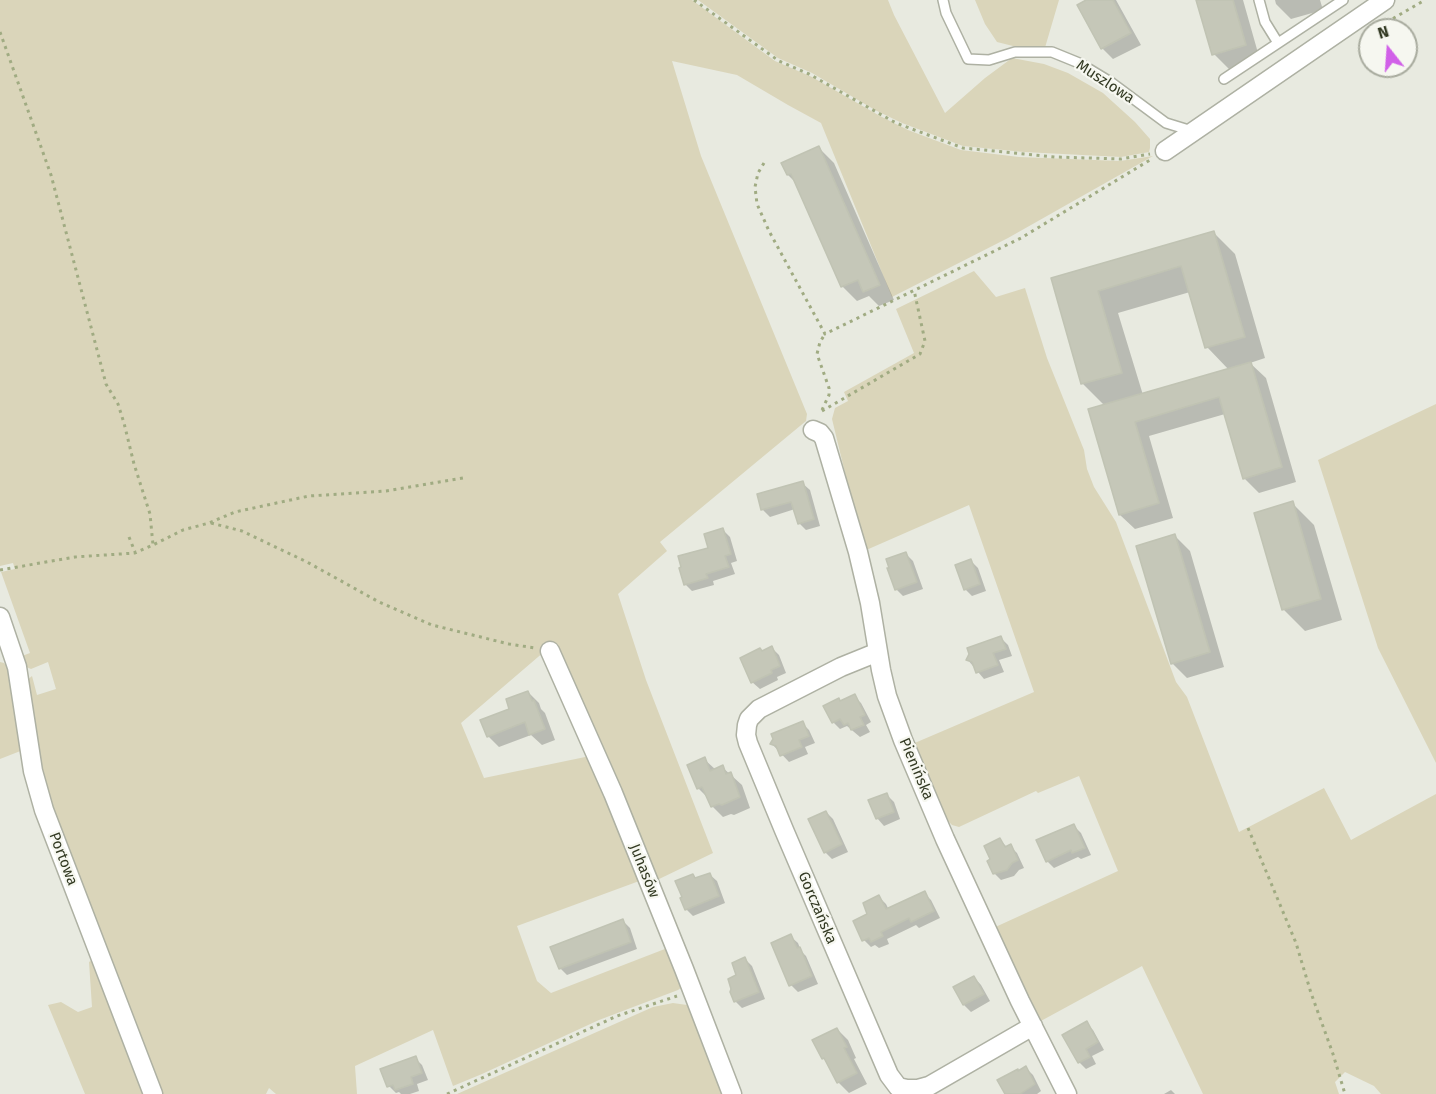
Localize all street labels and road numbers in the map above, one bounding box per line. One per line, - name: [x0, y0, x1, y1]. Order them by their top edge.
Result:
- street label: Muszlowa: [1073, 57, 1137, 107]
- street label: Pienińska: [895, 735, 937, 803]
- street label: Portowa: [45, 830, 81, 888]
- street label: Juhasów: [625, 841, 663, 901]
- street label: Gorczańska: [794, 869, 840, 947]

